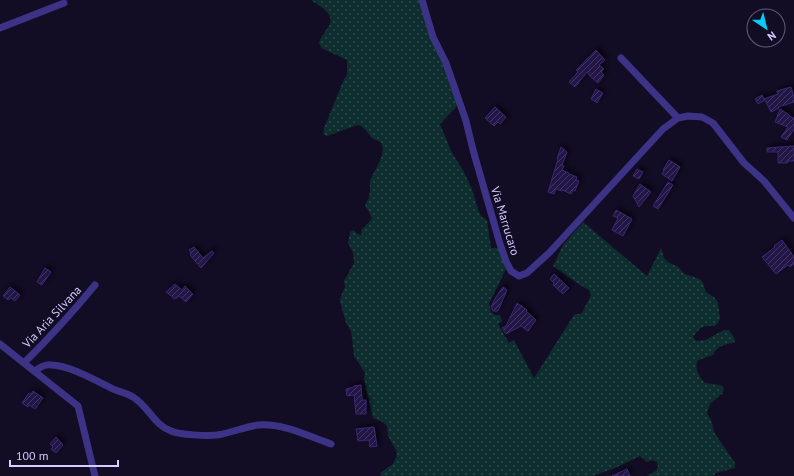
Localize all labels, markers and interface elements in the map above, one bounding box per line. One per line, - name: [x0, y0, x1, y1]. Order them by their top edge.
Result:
- north arrow: [746, 8, 786, 48]
- text: N: [765, 28, 779, 44]
- street label: Via Marrucaro: [488, 184, 523, 257]
- street label: Via Aria Silvana: [18, 282, 84, 352]
- scale bar: [10, 442, 118, 468]
- text: 100 m: [16, 448, 49, 463]

